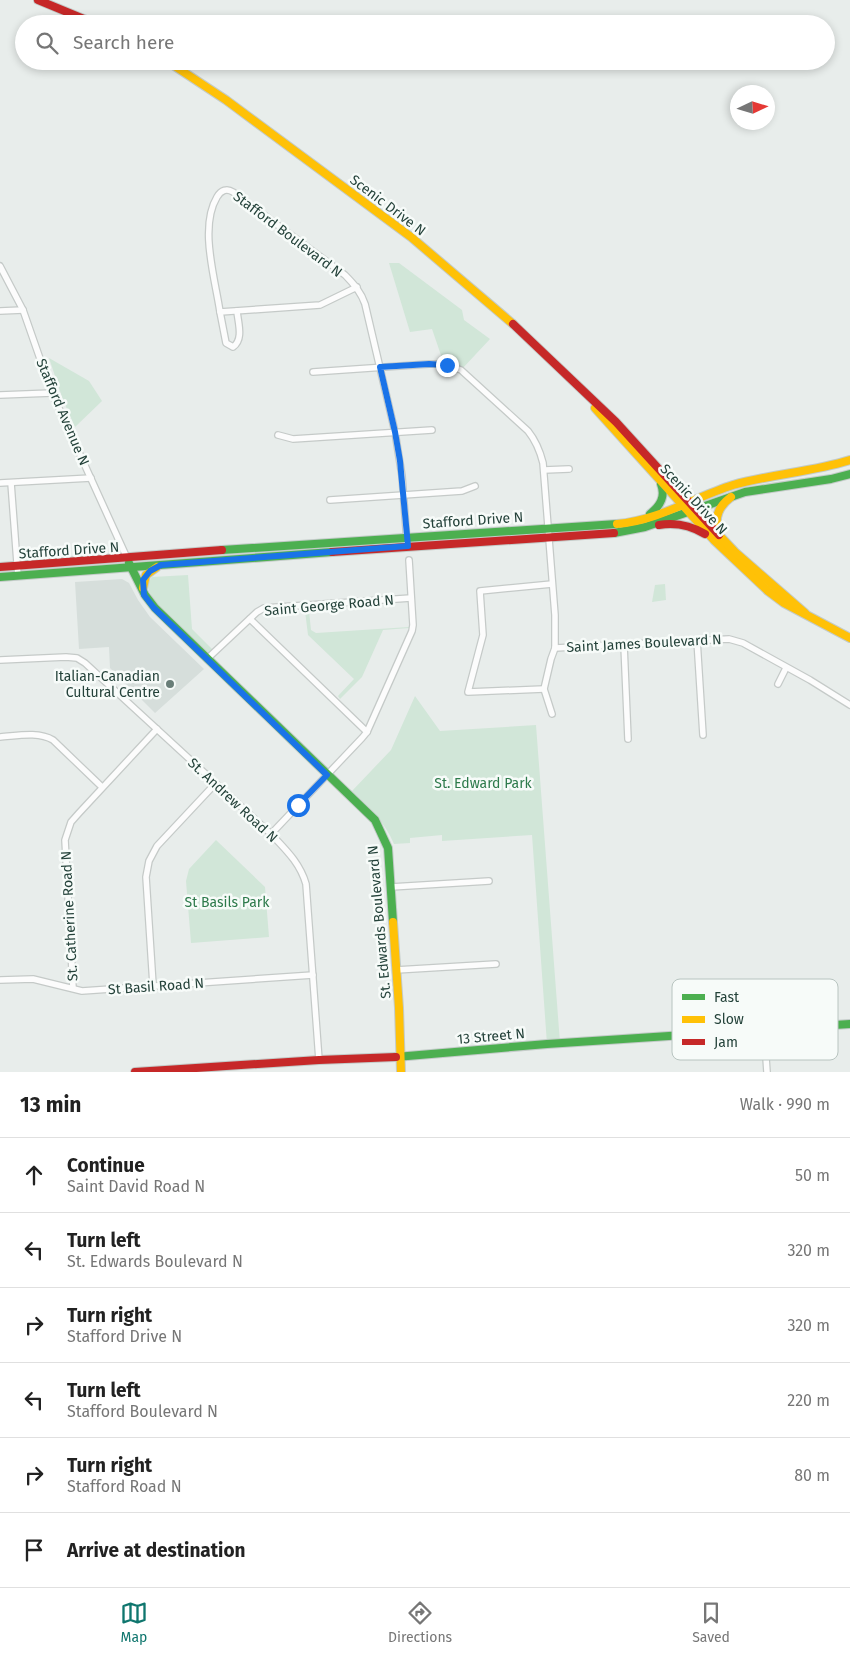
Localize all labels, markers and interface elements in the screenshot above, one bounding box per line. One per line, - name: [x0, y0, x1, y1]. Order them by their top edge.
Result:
- search box: [15, 15, 835, 70]
- icon: search: [33, 29, 61, 57]
- text: Search here: [73, 31, 174, 54]
- north arrow: [730, 85, 775, 130]
- street label: Scenic Drive N: [347, 171, 429, 239]
- street label: Stafford Boulevard N: [230, 188, 346, 281]
- route end: [436, 354, 459, 377]
- street label: Stafford Avenue N: [32, 356, 93, 468]
- street label: Scenic Drive N: [657, 461, 731, 538]
- street label: Stafford Drive N: [422, 509, 524, 532]
- street label: Stafford Drive N: [18, 539, 120, 562]
- street label: Saint George Road N: [264, 591, 395, 620]
- street label: Saint James Boulevard N: [566, 631, 722, 656]
- place label: Italian-Canadian Cultural Centre: [55, 668, 160, 701]
- marker: Italian-Canadian Cultural Centre: [164, 678, 176, 690]
- street label: St. Andrew Road N: [184, 754, 281, 846]
- park label: St. Edward Park: [434, 775, 533, 792]
- route start: [287, 794, 310, 817]
- street label: St. Edwards Boulevard N: [364, 845, 395, 999]
- street label: St. Catherine Road N: [58, 850, 81, 982]
- park label: St Basils Park: [185, 894, 270, 911]
- street label: St Basil Road N: [107, 975, 205, 998]
- legend: [672, 979, 838, 1060]
- text: Fast: [714, 989, 740, 1006]
- text: Slow: [714, 1011, 744, 1028]
- street label: 13 Street N: [456, 1025, 526, 1048]
- text: Jam: [714, 1034, 738, 1051]
- text: 13 min: [20, 1092, 81, 1118]
- text: Walk · 990 m: [740, 1095, 830, 1114]
- text: Continue: [67, 1154, 145, 1177]
- icon: ahead: [20, 1161, 48, 1189]
- text: 50 m: [795, 1166, 830, 1185]
- text: Saint David Road N: [67, 1177, 205, 1196]
- text: Turn left: [67, 1229, 141, 1252]
- icon: left: [20, 1236, 48, 1264]
- text: 320 m: [787, 1241, 830, 1260]
- text: St. Edwards Boulevard N: [67, 1252, 243, 1271]
- text: Turn right: [67, 1304, 152, 1327]
- icon: right: [20, 1311, 48, 1339]
- text: 320 m: [787, 1316, 830, 1335]
- text: Stafford Drive N: [67, 1327, 182, 1346]
- text: Turn left: [67, 1379, 141, 1402]
- icon: left: [20, 1386, 48, 1414]
- text: 220 m: [787, 1391, 830, 1410]
- text: Stafford Boulevard N: [67, 1402, 218, 1421]
- text: Turn right: [67, 1454, 152, 1477]
- icon: right: [20, 1461, 48, 1489]
- text: 80 m: [794, 1466, 830, 1485]
- text: Stafford Road N: [67, 1477, 182, 1496]
- icon: arrive: [20, 1536, 48, 1564]
- text: Arrive at destination: [67, 1539, 246, 1562]
- tab: Map: [120, 1599, 148, 1646]
- tab: Directions: [388, 1599, 452, 1646]
- tab: Saved: [692, 1599, 730, 1646]

